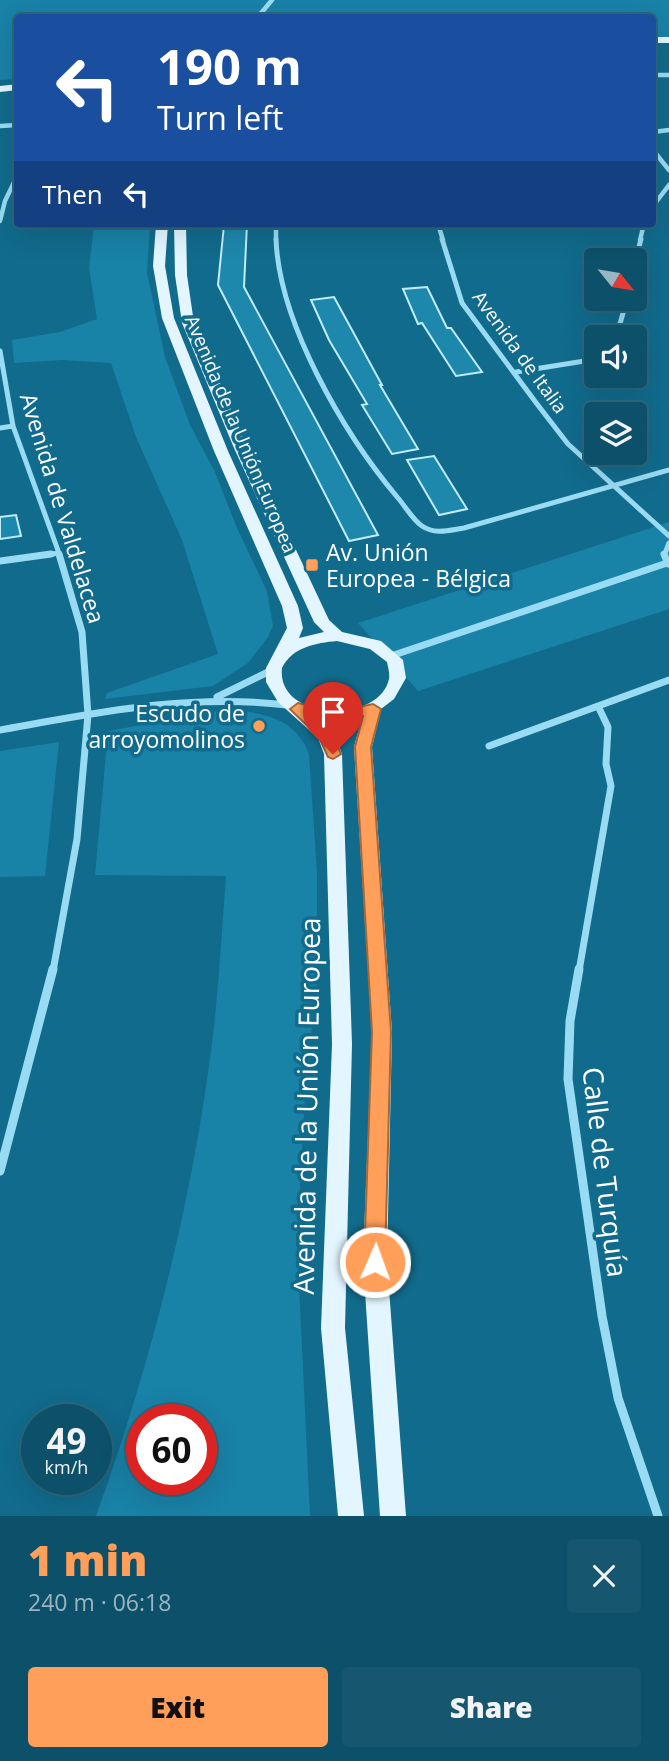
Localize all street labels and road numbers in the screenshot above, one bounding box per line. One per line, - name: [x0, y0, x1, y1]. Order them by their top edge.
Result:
- street label: Avenida de Italia: [467, 285, 573, 419]
- street label: Avenida de la Unión Europea: [179, 311, 303, 557]
- street label: Avenida de Valdelacea: [13, 389, 113, 627]
- street label: Avenida de la Unión Europea: [284, 917, 328, 1295]
- street label: Calle de Turquía: [574, 1065, 638, 1279]

